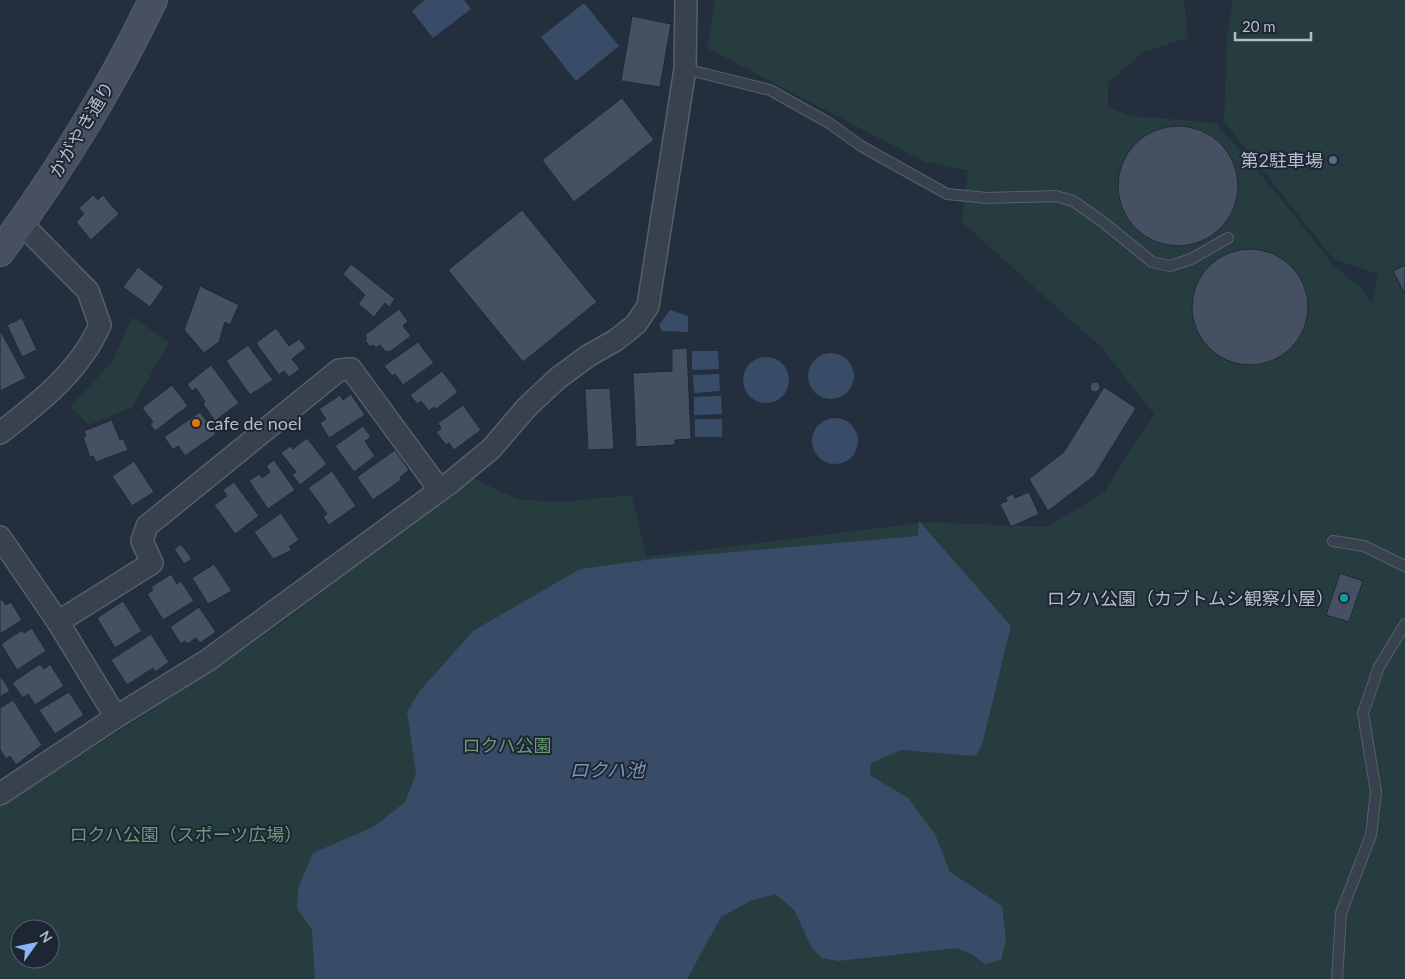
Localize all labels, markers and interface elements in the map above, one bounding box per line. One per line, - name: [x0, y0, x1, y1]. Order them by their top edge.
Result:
- scale bar: [1235, 10, 1311, 42]
- text: 20 m: [1242, 17, 1276, 35]
- street label: かがやき通り: [44, 77, 118, 181]
- place label: 第2駐車場: [1241, 149, 1323, 171]
- marker: 第2駐車場: [1327, 154, 1339, 166]
- place label: cafe de noel: [206, 412, 302, 434]
- marker: cafe de noel: [190, 417, 202, 429]
- place label: ロクハ公園（カブトムシ観察小屋）: [1047, 587, 1334, 609]
- marker: ロクハ公園（カブトムシ観察小屋）: [1338, 592, 1350, 604]
- park label: ロクハ公園: [462, 734, 552, 756]
- water label: ロクハ池: [569, 758, 647, 781]
- park label: ロクハ公園（スポーツ広場）: [70, 823, 302, 845]
- north arrow: [10, 919, 60, 969]
- text: N: [36, 927, 56, 946]

